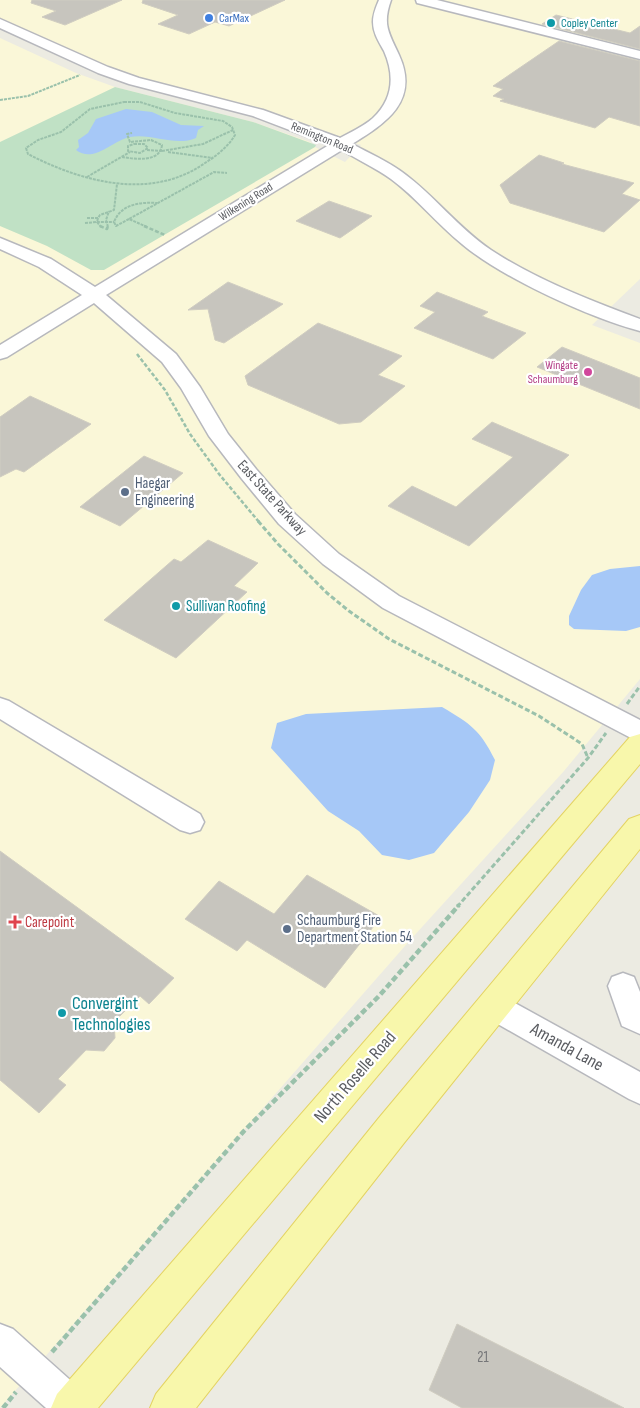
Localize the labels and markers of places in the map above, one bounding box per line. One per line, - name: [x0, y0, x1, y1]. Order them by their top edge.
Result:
- place label: CarMax: [219, 11, 249, 26]
- marker: CarMax: [203, 12, 215, 24]
- place label: Copley Center: [561, 16, 618, 31]
- marker: Copley Center: [545, 17, 557, 29]
- place label: Wingate Schaumburg: [528, 358, 578, 387]
- marker: Wingate Schaumburg: [582, 366, 594, 378]
- place label: Haegar Engineering: [135, 474, 194, 510]
- marker: Haegar Engineering: [119, 486, 131, 498]
- place label: Sullivan Roofing: [186, 597, 266, 616]
- marker: Sullivan Roofing: [170, 600, 182, 612]
- place label: Schaumburg Fire Department Station 54: [297, 911, 412, 947]
- place label: Carepoint: [25, 913, 75, 932]
- marker: Carepoint: [9, 916, 21, 928]
- marker: Schaumburg Fire Department Station 54: [281, 923, 293, 935]
- place label: Convergint Technologies: [72, 993, 150, 1035]
- marker: Convergint Technologies: [56, 1007, 68, 1019]

